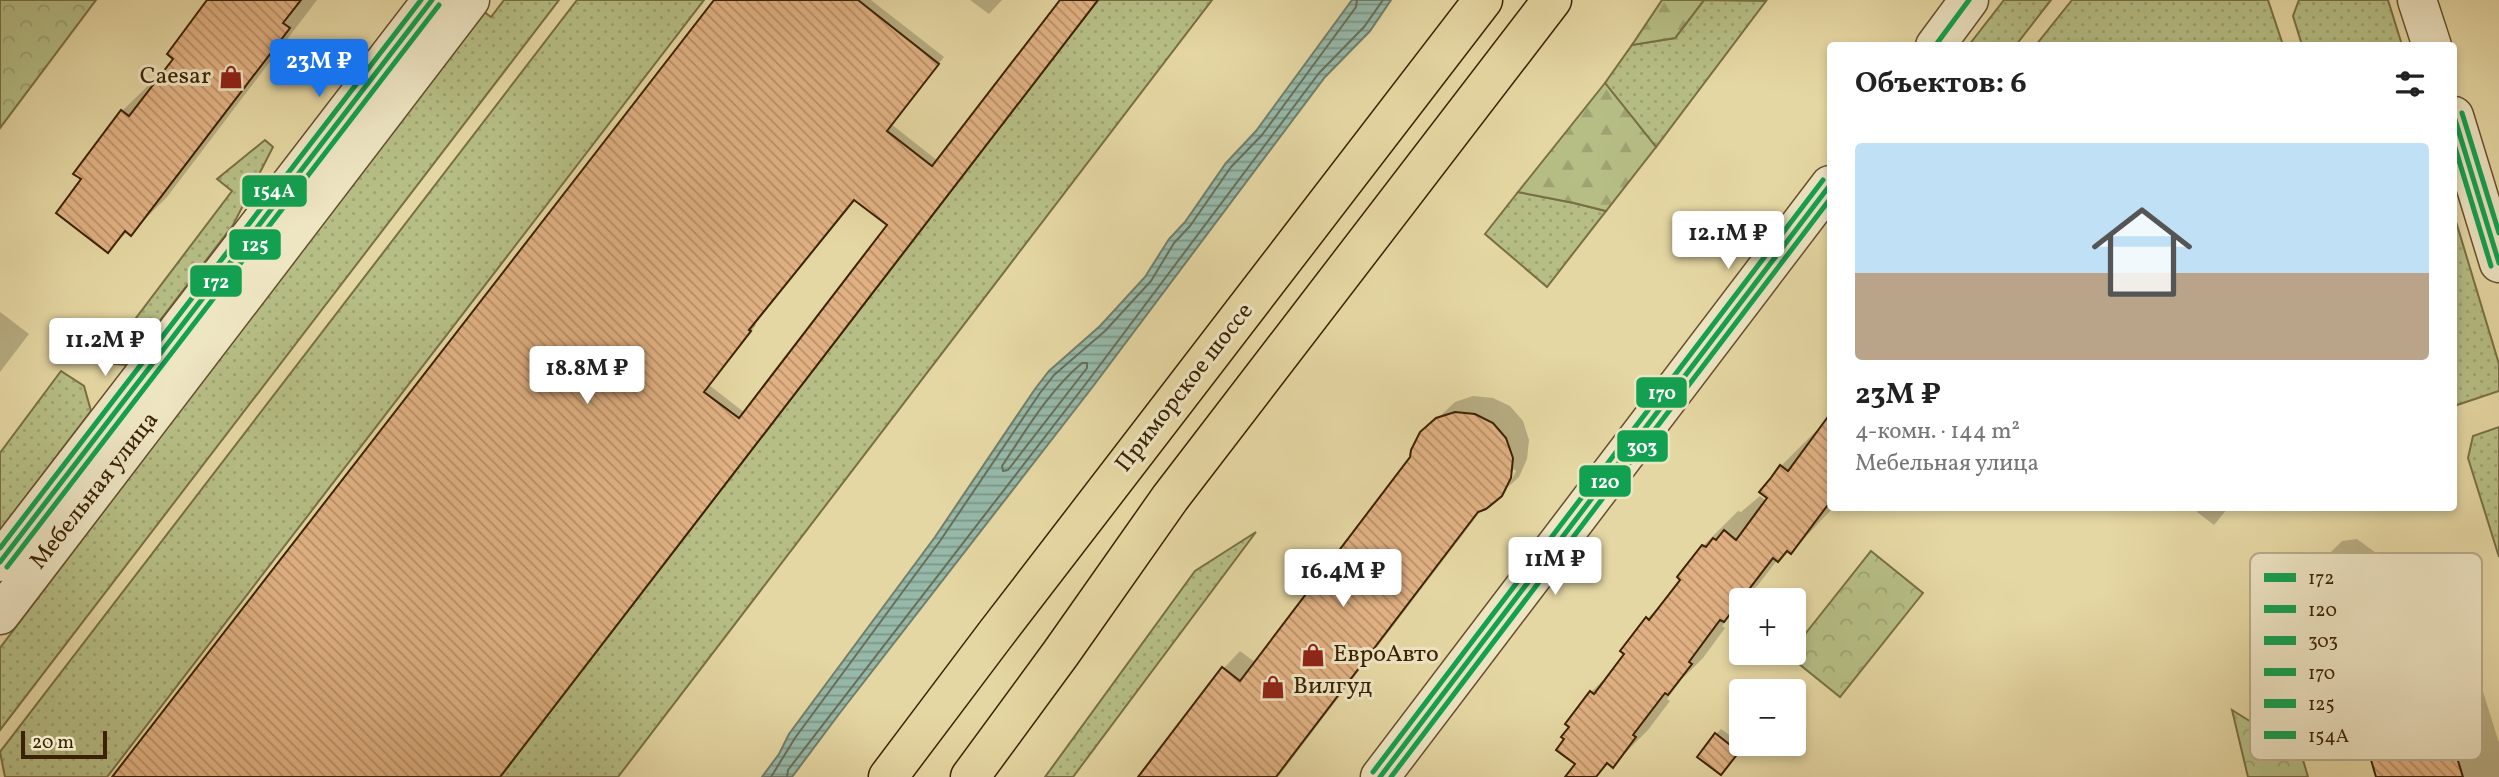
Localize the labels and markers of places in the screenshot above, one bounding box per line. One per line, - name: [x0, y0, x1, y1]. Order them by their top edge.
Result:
- pin: 23M ₽: [270, 40, 368, 99]
- place label: Caesar: [140, 60, 211, 94]
- shop icon: Caesar: [217, 63, 245, 91]
- pin: 12.1M ₽: [1663, 212, 1793, 271]
- pin: 11.2M ₽: [40, 318, 170, 378]
- pin: 18.8M ₽: [522, 346, 652, 406]
- pin: 11M ₽: [1506, 538, 1604, 597]
- pin: 16.4M ₽: [1278, 550, 1408, 609]
- place label: ЕвроАвто: [1333, 638, 1439, 672]
- shop icon: ЕвроАвто: [1299, 641, 1327, 669]
- place label: Вилгуд: [1293, 670, 1372, 704]
- shop icon: Вилгуд: [1259, 673, 1287, 701]

